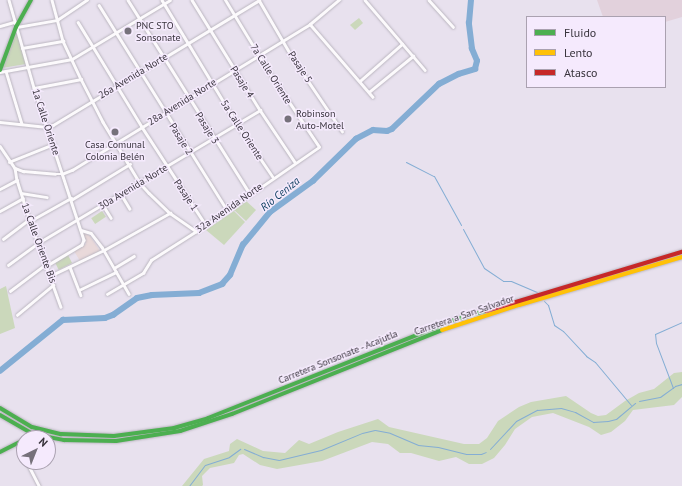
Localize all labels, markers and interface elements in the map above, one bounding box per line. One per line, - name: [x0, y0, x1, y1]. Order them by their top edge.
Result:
- legend: [526, 16, 666, 88]
- place label: PNC STO Sonsonate: [136, 19, 180, 42]
- text: Fluido: [564, 25, 596, 40]
- marker: PNC STO Sonsonate: [123, 26, 133, 36]
- street label: 7a Calle Oriente: [248, 42, 294, 106]
- text: Lento: [564, 45, 593, 60]
- street label: Pasaje 5: [285, 49, 315, 85]
- street label: 26a Avenida Norte: [96, 50, 170, 102]
- street label: Pasaje 4: [228, 64, 256, 100]
- text: Atasco: [564, 65, 597, 80]
- street label: 28a Avenida Norte: [145, 76, 219, 128]
- street label: 1a Calle Oriente: [30, 87, 62, 157]
- street label: 5a Calle Oriente: [218, 98, 266, 162]
- place label: Robinson Auto-Motel: [296, 107, 344, 130]
- street label: Pasaje 3: [193, 110, 221, 146]
- marker: Robinson Auto-Motel: [283, 114, 293, 124]
- street label: Pasaje 2: [167, 121, 195, 157]
- marker: Casa Comunal Colonia Belén: [110, 127, 120, 137]
- place label: Casa Comunal Colonia Belén: [85, 138, 145, 162]
- street label: 30a Avenida Norte: [96, 161, 170, 213]
- water label: Río Ceniza: [258, 174, 302, 214]
- street label: Pasaje 1: [171, 177, 201, 213]
- street label: 32a Avenida Norte: [193, 180, 265, 236]
- street label: 1a Calle Oriente Bis: [19, 201, 59, 285]
- street label: Carretera a San Salvador: [412, 292, 516, 338]
- street label: Carretera Sonsonate - Acajutla: [276, 327, 400, 387]
- north arrow: [16, 430, 56, 470]
- text: N: [36, 434, 51, 450]

